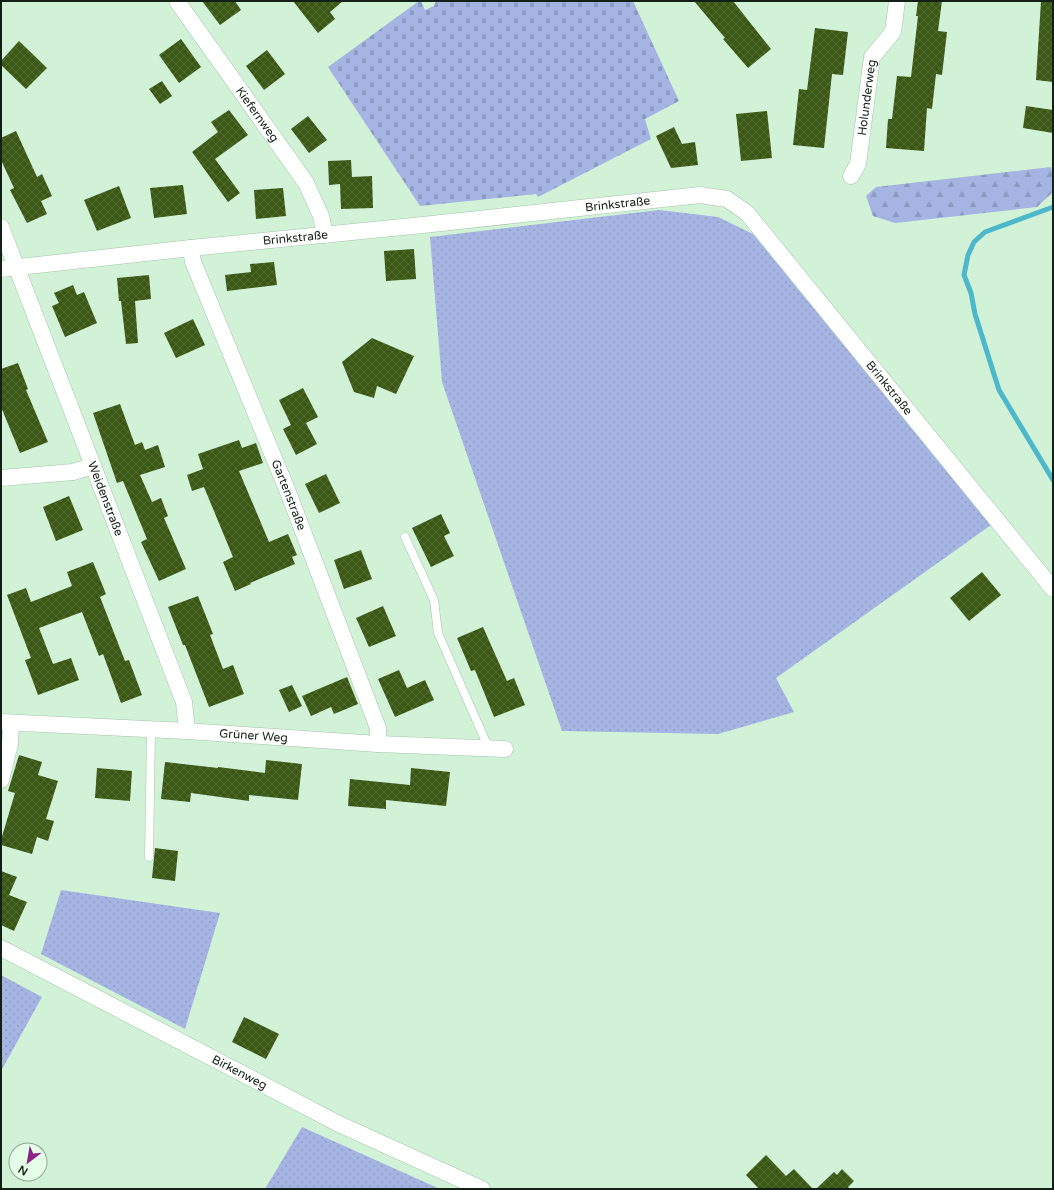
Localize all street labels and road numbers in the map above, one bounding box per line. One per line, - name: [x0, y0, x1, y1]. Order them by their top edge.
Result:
- street label: Holunderweg: [855, 59, 879, 136]
- street label: Kiefernweg: [233, 84, 282, 145]
- street label: Brinkstraße: [584, 193, 651, 214]
- street label: Brinkstraße: [262, 227, 329, 248]
- street label: Brinkstraße: [863, 358, 915, 418]
- street label: Gartenstraße: [268, 458, 309, 532]
- street label: Weidenstraße: [85, 459, 126, 538]
- street label: Grüner Weg: [219, 726, 288, 745]
- street label: Birkenweg: [210, 1052, 269, 1092]

